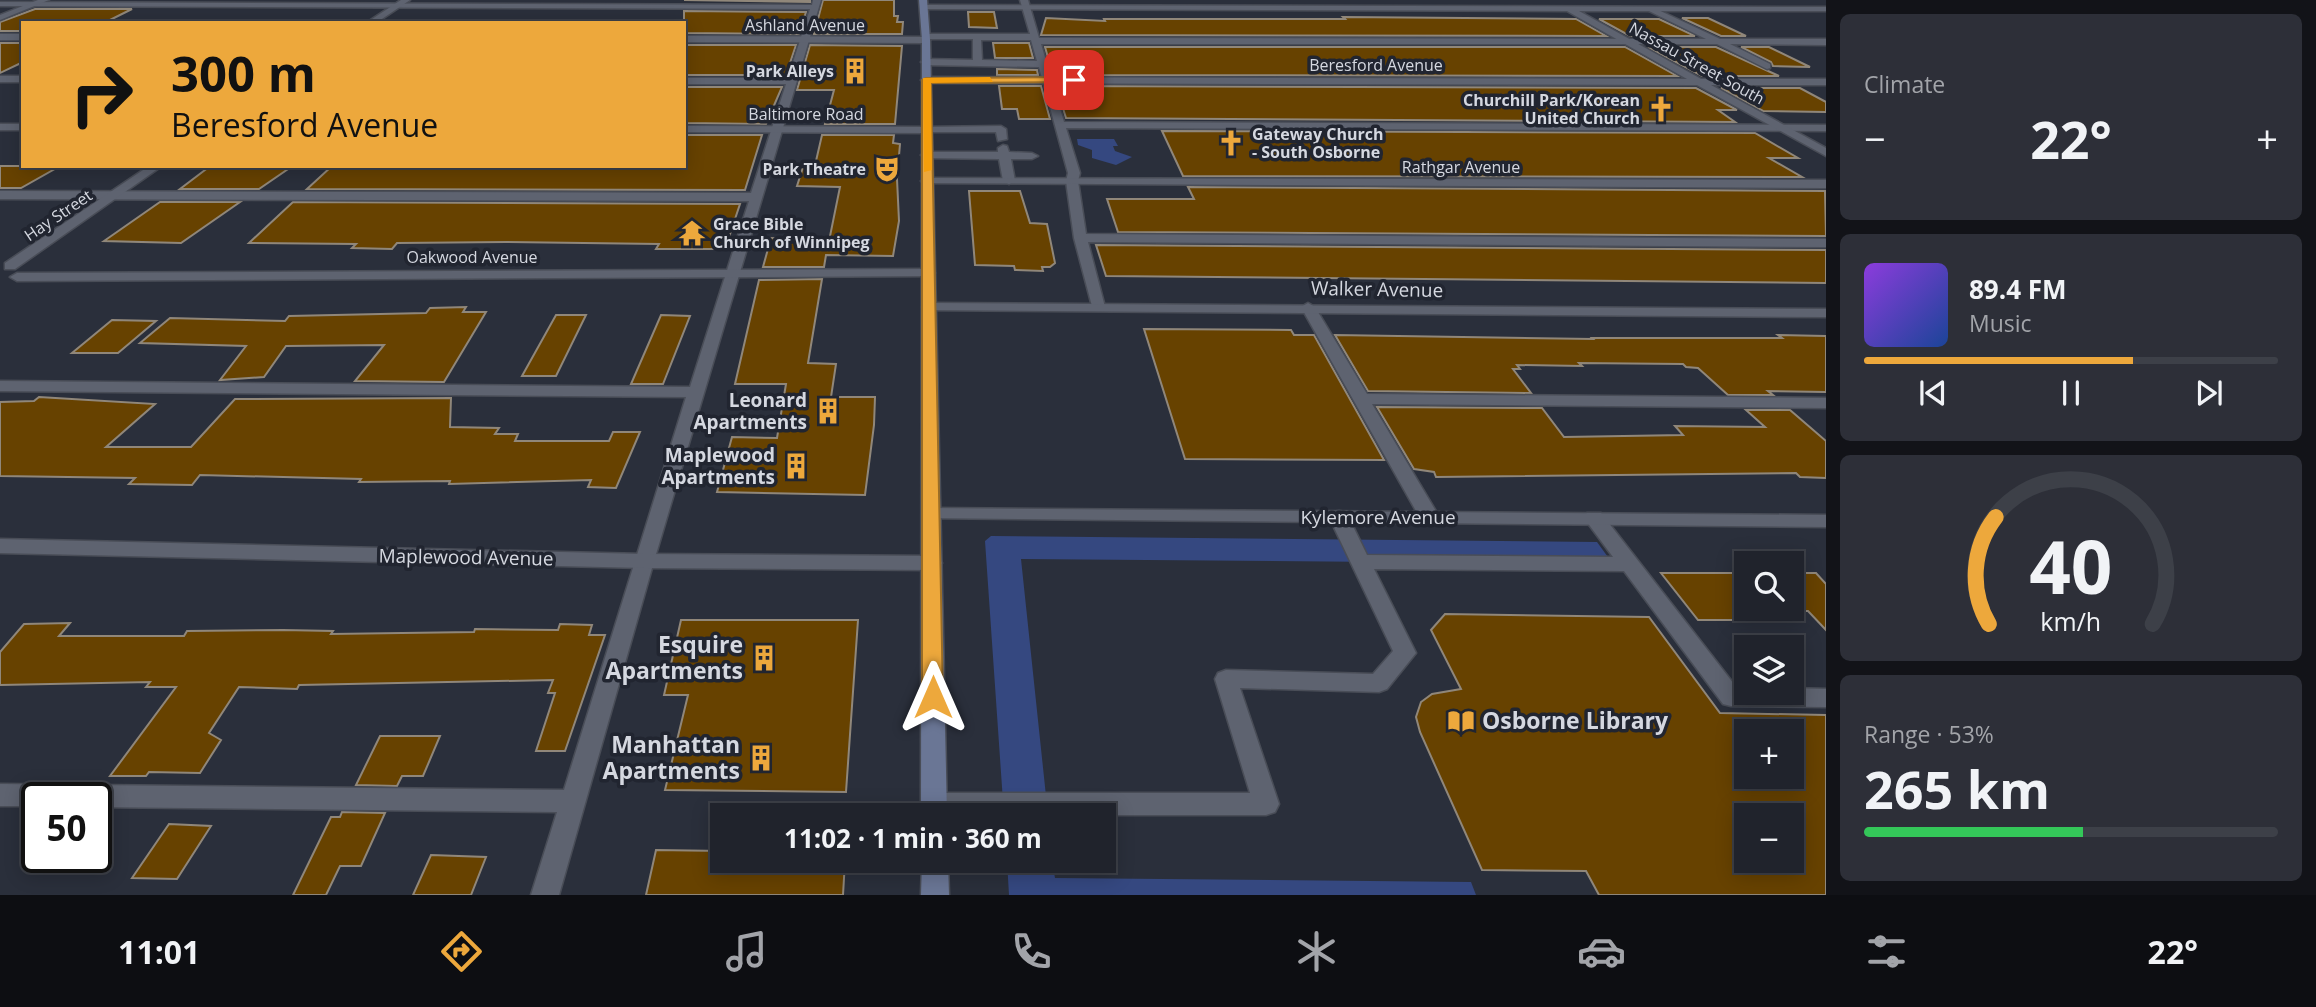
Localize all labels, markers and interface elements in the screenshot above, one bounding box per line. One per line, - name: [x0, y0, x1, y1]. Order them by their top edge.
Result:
- street label: Ashland Avenue: [745, 14, 865, 36]
- street label: Nassau Street South: [1625, 17, 1769, 109]
- text: 300 m: [171, 40, 316, 106]
- icon: right: [56, 49, 147, 140]
- pin: [1044, 50, 1104, 110]
- street label: Beresford Avenue: [1309, 54, 1443, 76]
- building icon: Park Alleys: [840, 56, 870, 86]
- place label: Park Alleys: [746, 60, 834, 82]
- icon: arrive: [1055, 61, 1093, 99]
- text: Climate: [1864, 68, 1945, 100]
- place label: Churchill Park/Korean United Church: [1463, 89, 1640, 129]
- church icon: Churchill Park/Korean United Church: [1646, 94, 1676, 124]
- text: Beresford Avenue: [171, 103, 438, 146]
- street label: Baltimore Road: [748, 103, 864, 125]
- text: 22°: [2030, 103, 2112, 174]
- text: −: [1864, 112, 1886, 164]
- text: +: [2256, 112, 2278, 164]
- place label: Gateway Church - South Osborne: [1252, 123, 1384, 163]
- church icon: Gateway Church - South Osborne: [1216, 128, 1246, 158]
- theatre icon: Park Theatre: [872, 154, 902, 184]
- street label: Rathgar Avenue: [1402, 156, 1520, 178]
- place label: Park Theatre: [762, 158, 866, 180]
- street label: Hay Street: [20, 184, 97, 246]
- place label: Grace Bible Church of Winnipeg: [713, 213, 870, 253]
- temple icon: Grace Bible Church of Winnipeg: [677, 218, 707, 248]
- street label: Oakwood Avenue: [406, 246, 538, 268]
- text: 89.4 FM: [1969, 271, 2067, 307]
- street label: Walker Avenue: [1311, 275, 1443, 303]
- text: Music: [1969, 307, 2032, 339]
- icon: previous: [1914, 374, 1952, 412]
- icon: pause: [2052, 374, 2090, 412]
- icon: next: [2190, 374, 2228, 412]
- place label: Leonard Apartments: [693, 387, 807, 435]
- building icon: Leonard Apartments: [813, 396, 843, 426]
- place label: Maplewood Apartments: [661, 442, 775, 490]
- building icon: Maplewood Apartments: [781, 451, 811, 481]
- street label: Kylemore Avenue: [1300, 504, 1456, 530]
- text: 40: [2029, 516, 2113, 615]
- street label: Maplewood Avenue: [378, 542, 554, 572]
- map controls: [1734, 551, 1804, 873]
- button: search: [1734, 551, 1804, 621]
- text: km/h: [2041, 603, 2101, 637]
- place label: Esquire Apartments: [606, 628, 743, 686]
- button: layers: [1734, 635, 1804, 705]
- building icon: Esquire Apartments: [749, 643, 779, 673]
- position arrow: [896, 660, 970, 734]
- place label: Osborne Library: [1482, 704, 1669, 736]
- library icon: Osborne Library: [1446, 706, 1476, 736]
- text: Range · 53%: [1864, 718, 1994, 750]
- button: +: [1734, 719, 1804, 789]
- place label: Manhattan Apartments: [603, 728, 740, 786]
- building icon: Manhattan Apartments: [746, 743, 776, 773]
- text: 265 km: [1864, 753, 2050, 824]
- speed limit sign: 50: [21, 782, 112, 873]
- button: −: [1734, 803, 1804, 873]
- text: 11:02 · 1 min · 360 m: [784, 820, 1042, 856]
- icon: directions: [437, 927, 486, 976]
- icon: music: [722, 927, 771, 976]
- icon: phone: [1007, 927, 1056, 976]
- icon: climate: [1292, 927, 1341, 976]
- icon: car: [1577, 927, 1626, 976]
- icon: filters: [1862, 927, 1911, 976]
- text: 11:01: [118, 930, 200, 973]
- text: 22°: [2148, 930, 2198, 973]

